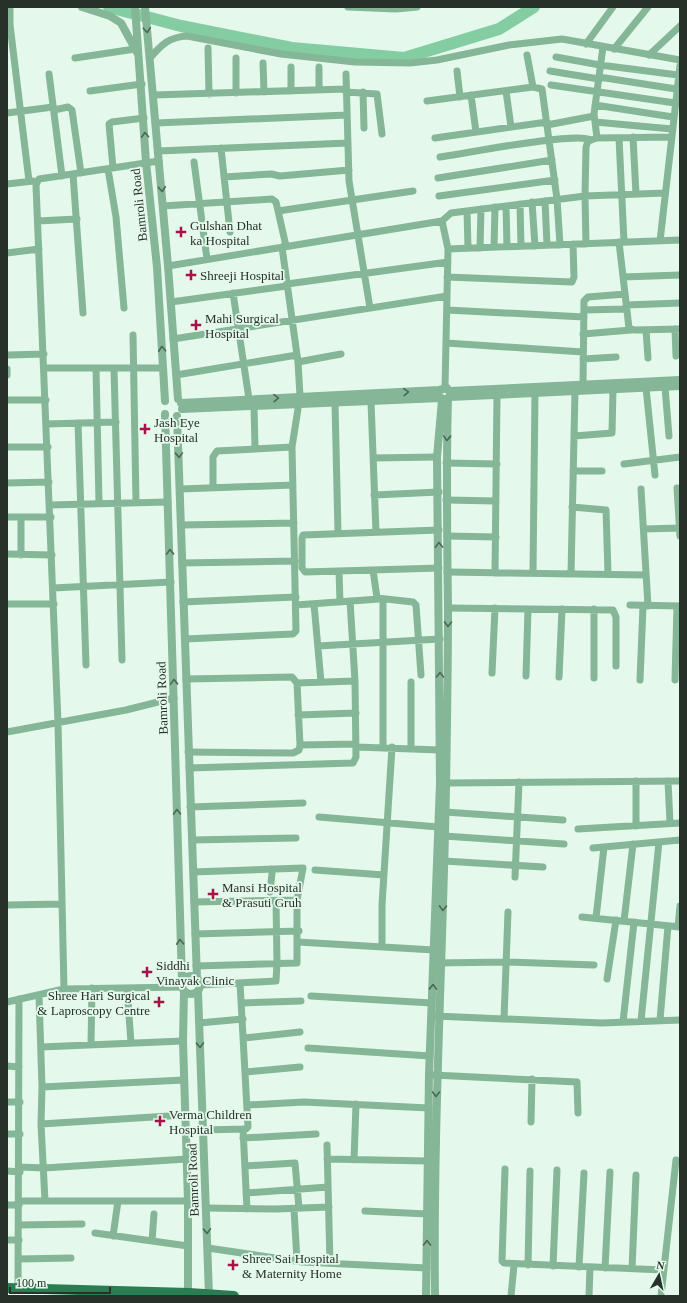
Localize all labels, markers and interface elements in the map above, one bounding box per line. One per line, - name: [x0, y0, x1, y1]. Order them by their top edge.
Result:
- one-way arrow: [143, 27, 152, 33]
- one-way arrow: [140, 132, 149, 138]
- street label: Bamroli Road: [128, 167, 150, 242]
- one-way arrow: [157, 186, 166, 192]
- place label: Gulshan Dhat ka Hospital: [190, 218, 262, 248]
- marker: Gulshan Dhat ka Hospital: [175, 226, 187, 238]
- place label: Shreeji Hospital: [200, 268, 285, 283]
- marker: Shreeji Hospital: [185, 269, 197, 281]
- place label: Mahi Surgical Hospital: [205, 311, 279, 341]
- marker: Mahi Surgical Hospital: [190, 319, 202, 331]
- one-way arrow: [157, 346, 166, 352]
- one-way arrow: [403, 387, 409, 396]
- one-way arrow: [273, 393, 279, 402]
- place label: Jash Eye Hospital: [154, 415, 200, 445]
- marker: Jash Eye Hospital: [139, 423, 151, 435]
- one-way arrow: [442, 435, 451, 441]
- one-way arrow: [174, 452, 183, 458]
- one-way arrow: [435, 542, 443, 548]
- one-way arrow: [165, 549, 174, 555]
- one-way arrow: [444, 621, 452, 627]
- street label: Bamroli Road: [153, 661, 171, 735]
- one-way arrow: [436, 672, 444, 678]
- one-way arrow: [170, 679, 178, 685]
- one-way arrow: [173, 809, 181, 815]
- place label: Mansi Hospital & Prasuti Gruh: [222, 880, 302, 910]
- marker: Mansi Hospital & Prasuti Gruh: [207, 888, 219, 900]
- one-way arrow: [438, 905, 447, 911]
- one-way arrow: [176, 939, 185, 945]
- place label: Siddhi Vinayak Clinic: [156, 958, 235, 988]
- marker: Siddhi Vinayak Clinic: [141, 966, 153, 978]
- one-way arrow: [429, 984, 437, 990]
- place label: Shree Hari Surgical & Laproscopy Centre: [37, 988, 150, 1018]
- marker: Shree Hari Surgical & Laproscopy Centre: [153, 996, 165, 1008]
- one-way arrow: [196, 1042, 204, 1048]
- one-way arrow: [432, 1091, 441, 1097]
- place label: Verma Children Hospital: [169, 1107, 252, 1137]
- marker: Verma Children Hospital: [154, 1115, 166, 1127]
- street label: Bamroli Road: [184, 1143, 202, 1217]
- one-way arrow: [203, 1228, 211, 1234]
- one-way arrow: [423, 1240, 431, 1246]
- place label: Shree Sai Hospital & Maternity Home: [242, 1251, 342, 1281]
- north arrow: [639, 1255, 679, 1295]
- marker: Shree Sai Hospital & Maternity Home: [227, 1259, 239, 1271]
- text: N: [656, 1259, 665, 1272]
- scale bar: [10, 1269, 110, 1295]
- text: 100 m: [16, 1276, 47, 1290]

